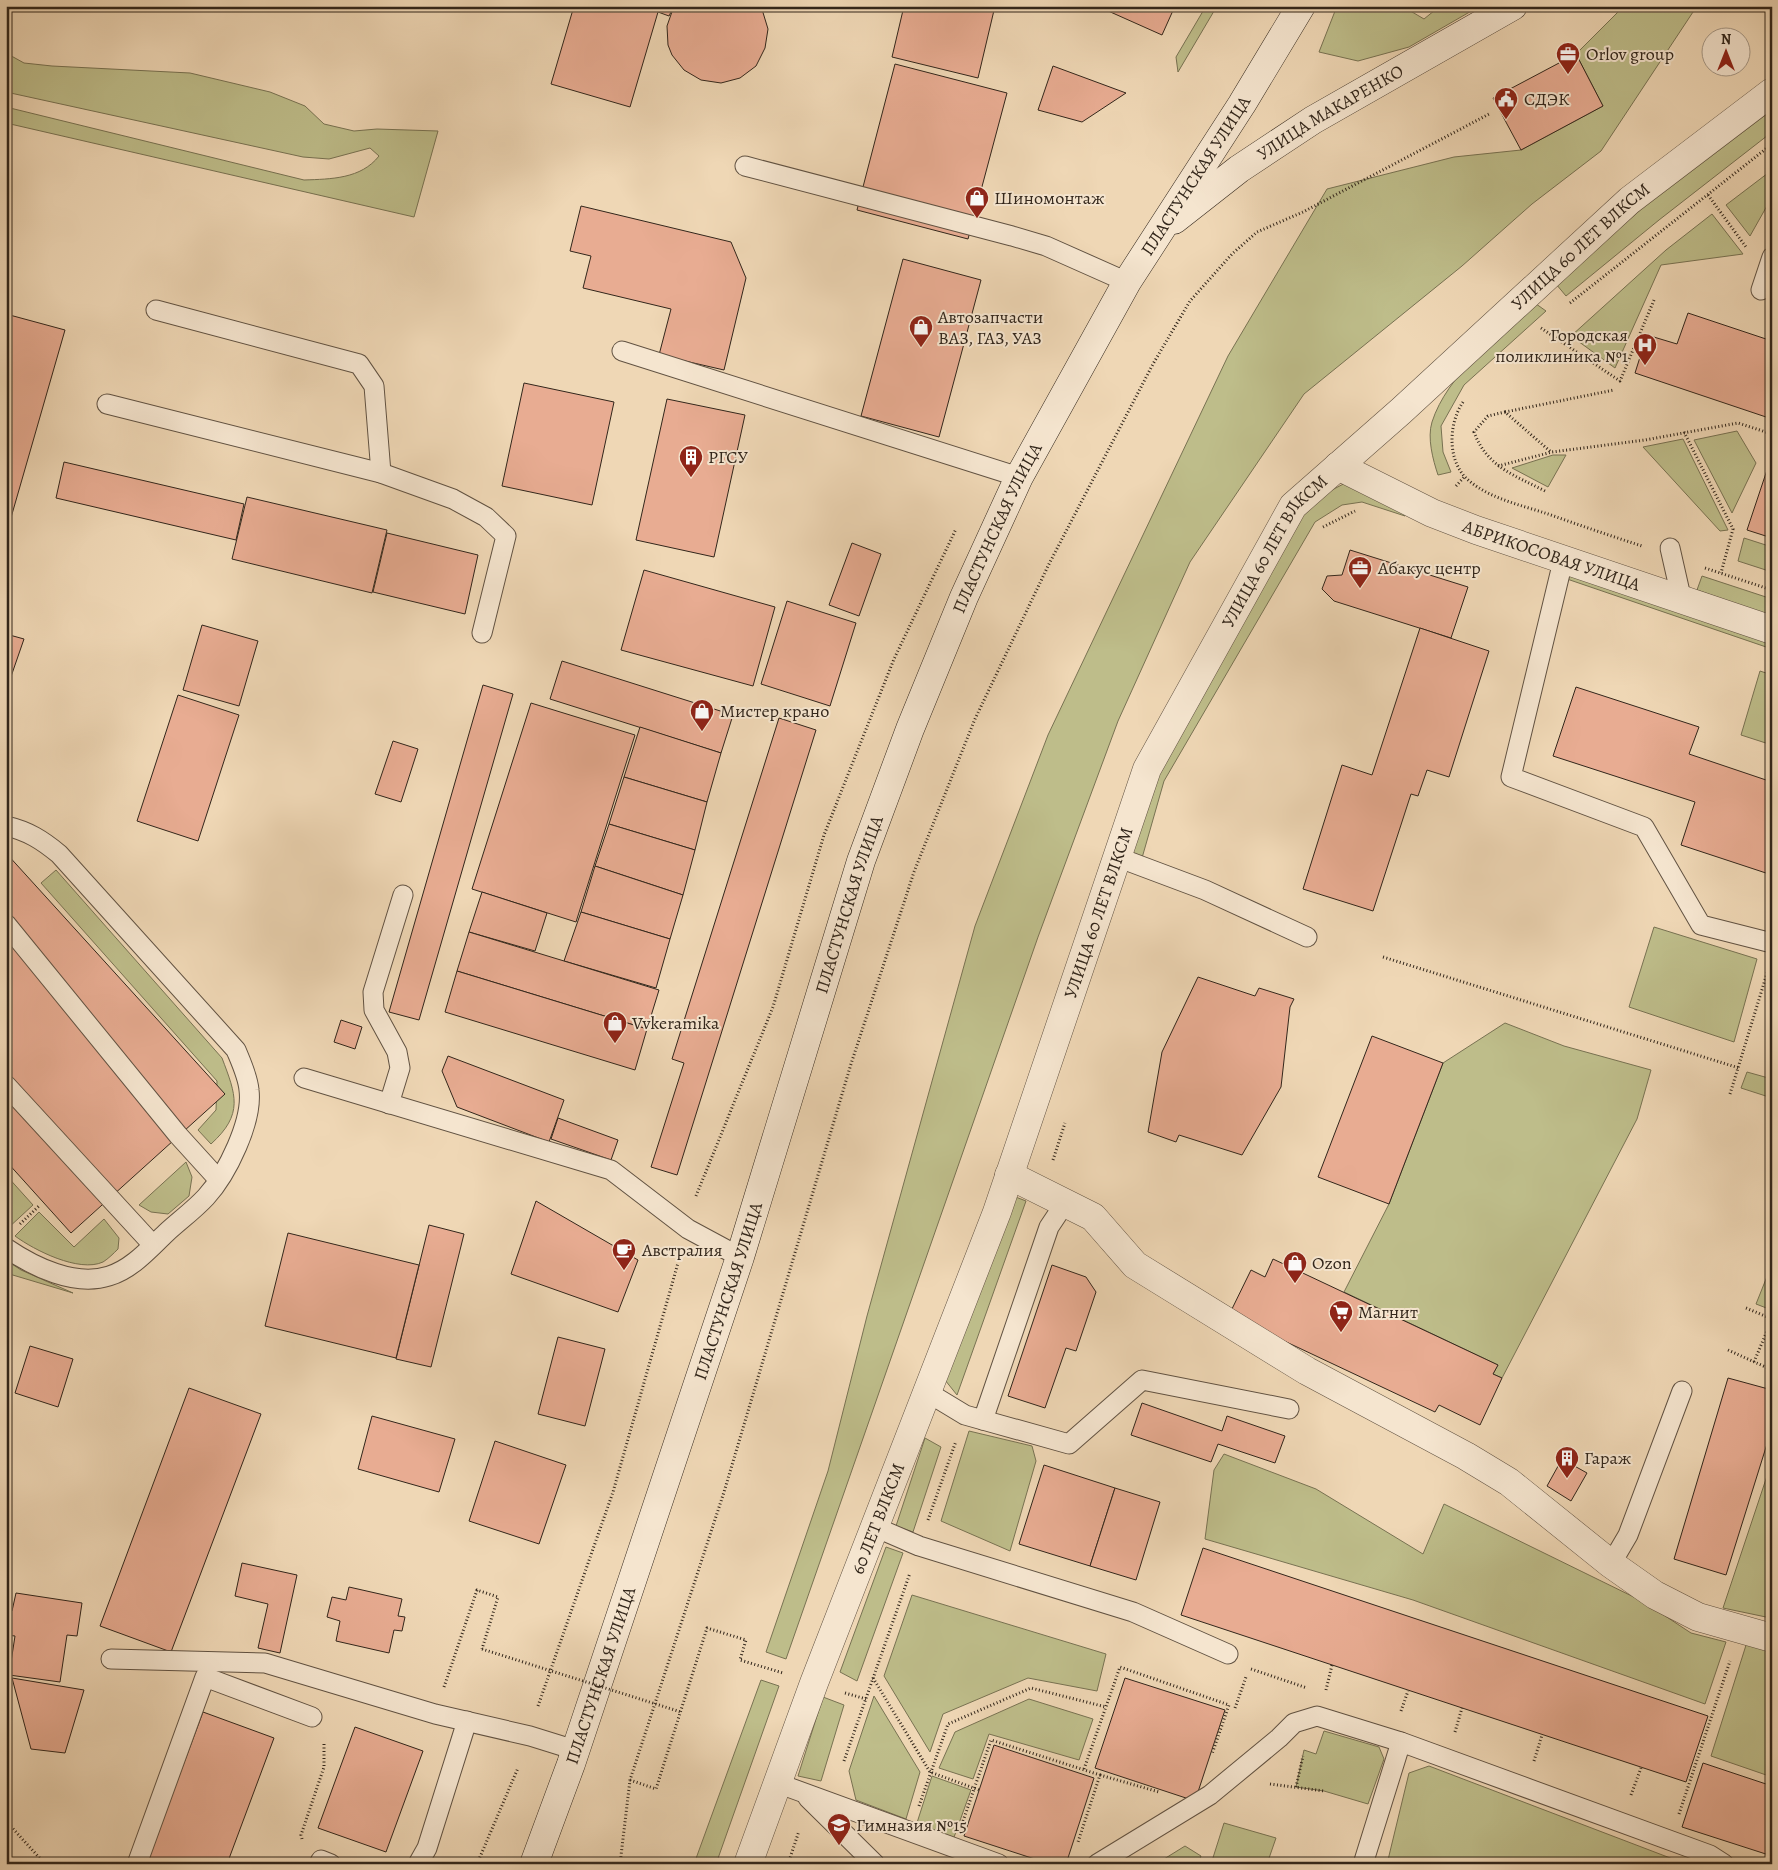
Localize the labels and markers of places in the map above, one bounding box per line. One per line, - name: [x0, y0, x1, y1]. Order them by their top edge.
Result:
- office icon: Orlov group: [1555, 41, 1581, 75]
- place label: Orlov group: [1586, 42, 1674, 66]
- public building icon: СДЭК: [1493, 86, 1519, 120]
- place label: СДЭК: [1524, 87, 1570, 111]
- shop icon: Шиномонтаж: [964, 185, 990, 219]
- place label: Шиномонтаж: [994, 186, 1105, 210]
- place label: Автозапчасти ВАЗ, ГАЗ, УАЗ: [937, 305, 1043, 350]
- shop icon: Автозапчасти ВАЗ, ГАЗ, УАЗ: [908, 314, 934, 348]
- place label: Городская поликлиника №1: [1495, 323, 1628, 368]
- hospital icon: Городская поликлиника №1: [1632, 332, 1658, 366]
- building icon: РГСУ: [678, 444, 704, 478]
- place label: РГСУ: [708, 445, 749, 469]
- office icon: Абакус центр: [1347, 555, 1373, 589]
- place label: Абакус центр: [1377, 556, 1481, 580]
- shop icon: Мистер крано: [689, 698, 715, 732]
- place label: Мистер крано: [720, 699, 829, 723]
- shop icon: Vvkeramika: [602, 1010, 628, 1044]
- place label: Vvkeramika: [631, 1011, 720, 1035]
- cafe icon: Австралия: [611, 1237, 637, 1271]
- place label: Австралия: [641, 1238, 722, 1262]
- shop icon: Ozon: [1282, 1250, 1308, 1284]
- place label: Ozon: [1312, 1251, 1352, 1275]
- supermarket icon: Магнит: [1328, 1299, 1354, 1333]
- place label: Магнит: [1358, 1300, 1418, 1324]
- building icon: Гараж: [1554, 1445, 1580, 1479]
- place label: Гараж: [1584, 1446, 1632, 1470]
- school or university icon: Гимназия №15: [826, 1812, 852, 1846]
- place label: Гимназия №15: [856, 1813, 967, 1837]

